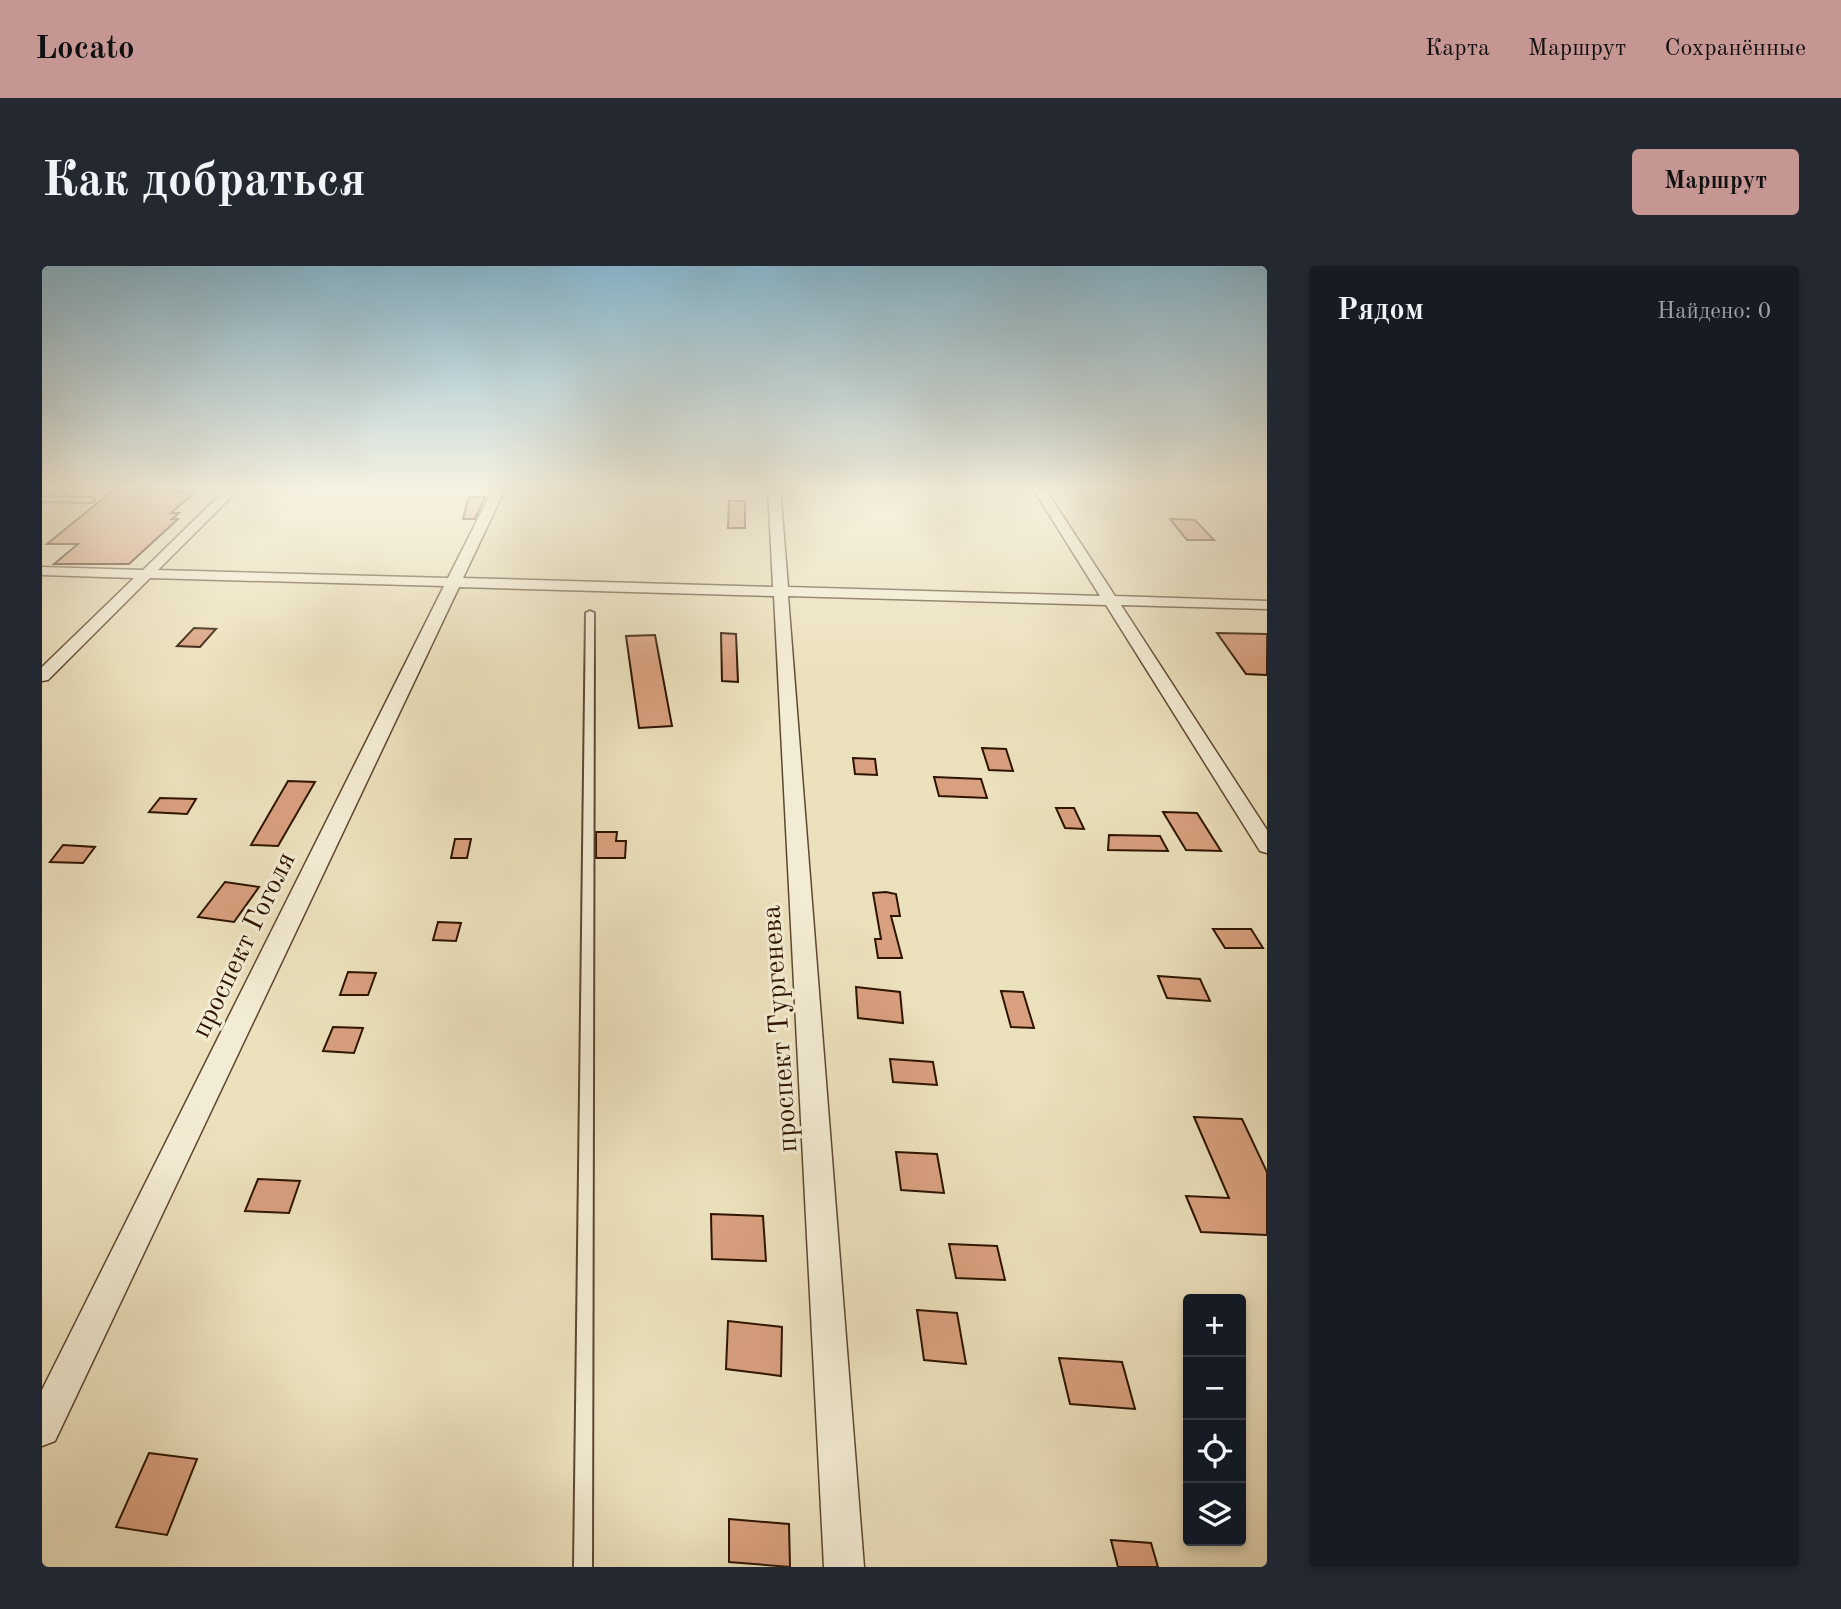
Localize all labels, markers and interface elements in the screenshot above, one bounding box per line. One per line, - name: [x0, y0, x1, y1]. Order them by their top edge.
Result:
- text: Locato: [35, 33, 135, 66]
- text: Карта: [1425, 37, 1490, 61]
- text: Маршрут: [1528, 37, 1626, 61]
- text: Сохранённые: [1664, 37, 1806, 61]
- button: Маршрут: [1632, 149, 1799, 215]
- text: Как добраться: [42, 158, 366, 207]
- text: Рядом: [1337, 296, 1424, 326]
- text: Найдено: 0: [1657, 300, 1771, 323]
- street label: проспект Гоголя: [188, 848, 302, 1043]
- street label: проспект Тургенева: [758, 904, 804, 1153]
- map controls: [1183, 1294, 1246, 1546]
- button: +: [1183, 1294, 1246, 1357]
- button: −: [1183, 1357, 1246, 1420]
- button: locate: [1183, 1420, 1246, 1483]
- button: layers: [1183, 1483, 1246, 1546]

